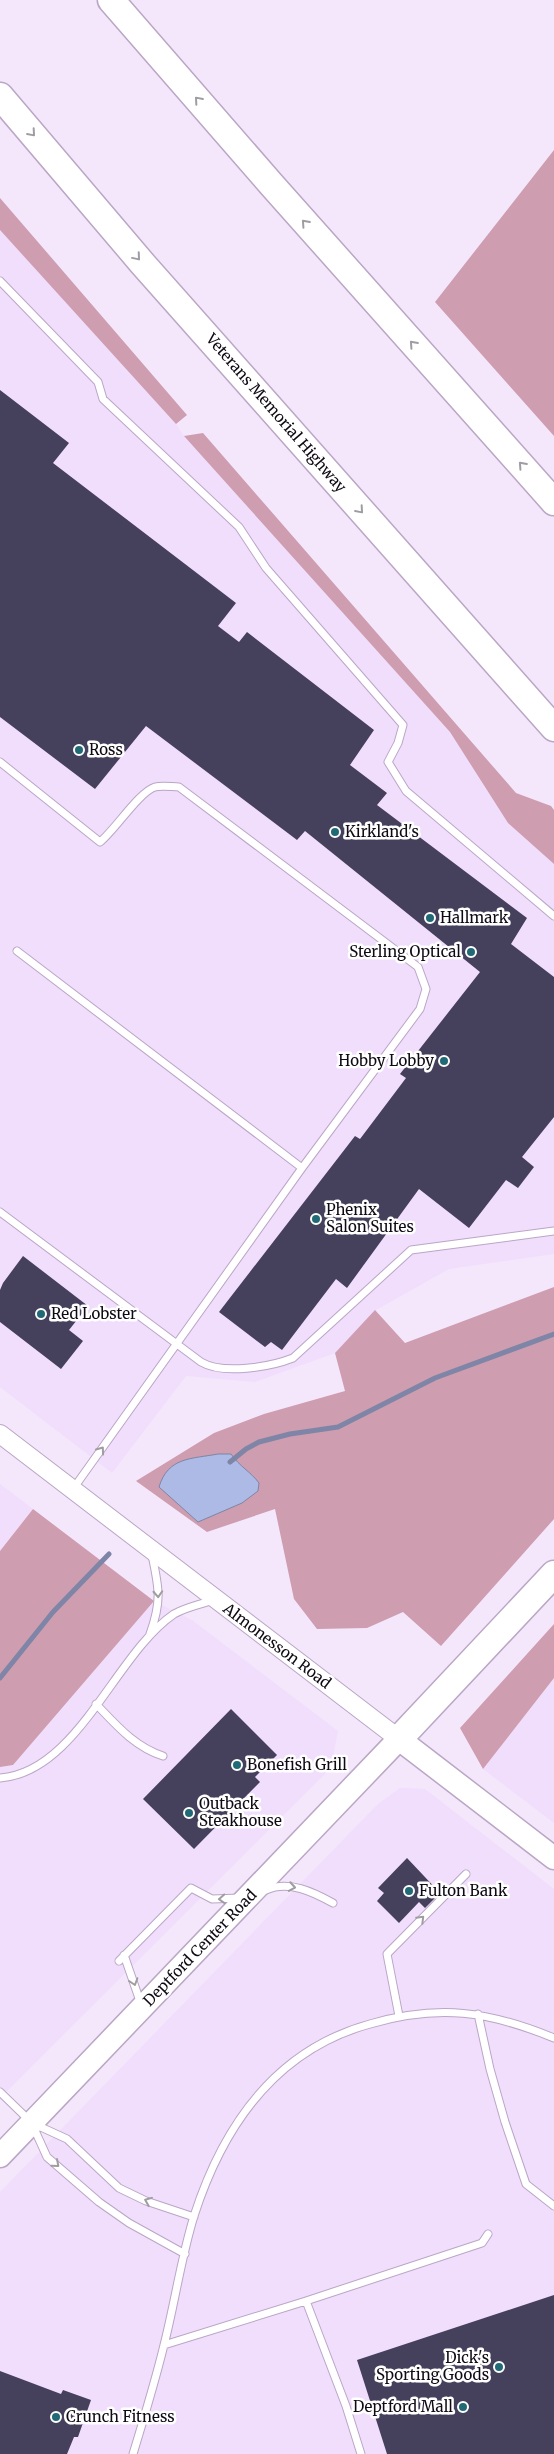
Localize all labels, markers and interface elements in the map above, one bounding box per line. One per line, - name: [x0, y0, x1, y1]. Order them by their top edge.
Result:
- one-way arrow: [195, 97, 204, 106]
- one-way arrow: [26, 127, 34, 136]
- one-way arrow: [302, 219, 311, 228]
- one-way arrow: [131, 251, 140, 260]
- street label: Veterans Memorial Highway: [202, 329, 351, 496]
- one-way arrow: [410, 340, 419, 349]
- one-way arrow: [518, 462, 527, 471]
- one-way arrow: [354, 504, 363, 513]
- place label: Ross: [89, 740, 123, 759]
- marker: Ross: [73, 744, 85, 756]
- place label: Kirkland's: [345, 822, 419, 841]
- marker: Kirkland's: [329, 826, 341, 838]
- place label: Hallmark: [440, 908, 509, 927]
- marker: Hallmark: [424, 912, 436, 924]
- place label: Sterling Optical: [349, 942, 461, 961]
- marker: Sterling Optical: [465, 946, 477, 958]
- place label: Hobby Lobby: [338, 1051, 434, 1070]
- marker: Hobby Lobby: [438, 1055, 450, 1067]
- place label: Phenix Salon Suites: [326, 1200, 414, 1236]
- marker: Phenix Salon Suites: [310, 1213, 322, 1225]
- place label: Red Lobster: [51, 1304, 137, 1323]
- marker: Red Lobster: [35, 1308, 47, 1320]
- one-way arrow: [95, 1446, 104, 1456]
- one-way arrow: [153, 1590, 164, 1598]
- street label: Almonesson Road: [219, 1598, 335, 1692]
- place label: Bonefish Grill: [247, 1755, 347, 1774]
- marker: Bonefish Grill: [231, 1759, 243, 1771]
- place label: Outback Steakhouse: [199, 1794, 282, 1830]
- marker: Outback Steakhouse: [183, 1807, 195, 1819]
- place label: Fulton Bank: [419, 1881, 508, 1900]
- one-way arrow: [287, 1882, 296, 1892]
- street label: Deptford Center Road: [139, 1885, 260, 2010]
- marker: Fulton Bank: [403, 1885, 415, 1897]
- one-way arrow: [217, 1893, 225, 1904]
- one-way arrow: [415, 1916, 424, 1925]
- one-way arrow: [128, 1977, 138, 1985]
- one-way arrow: [50, 2159, 59, 2168]
- one-way arrow: [144, 2197, 153, 2207]
- place label: Dick's Sporting Goods: [376, 2348, 489, 2384]
- marker: Dick's Sporting Goods: [493, 2361, 505, 2373]
- place label: Deptford Mall: [353, 2397, 453, 2416]
- marker: Deptford Mall: [457, 2401, 469, 2413]
- place label: Crunch Fitness: [66, 2407, 175, 2426]
- marker: Crunch Fitness: [50, 2411, 62, 2423]

